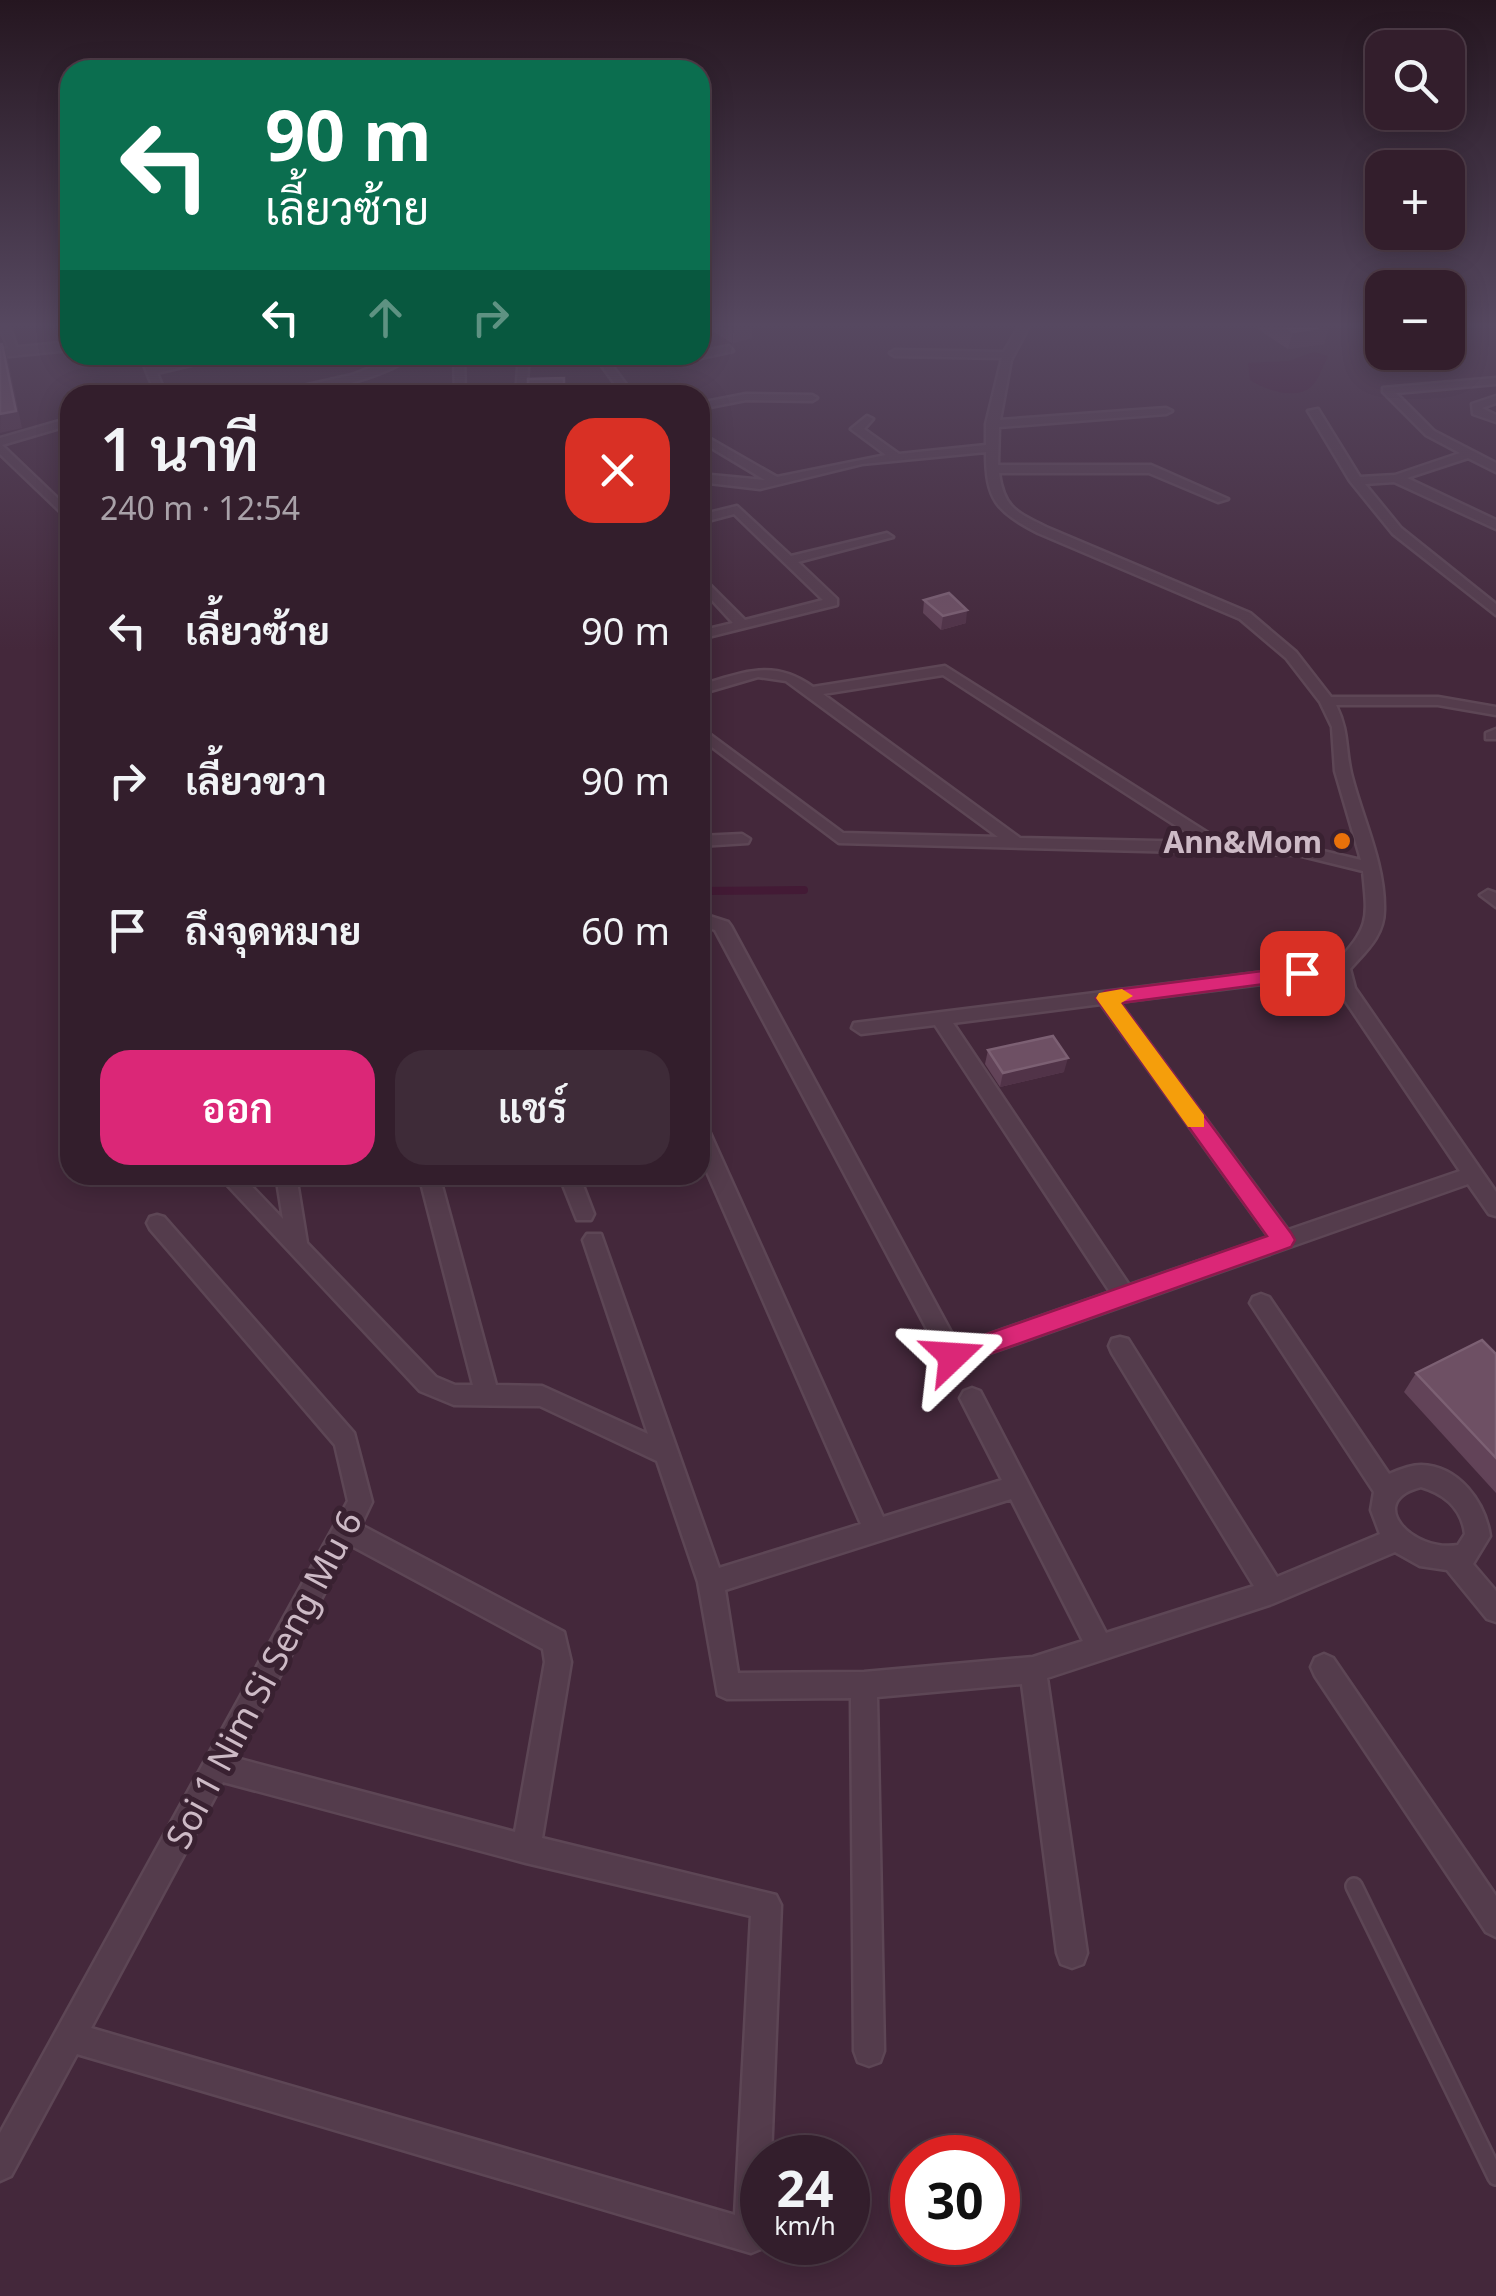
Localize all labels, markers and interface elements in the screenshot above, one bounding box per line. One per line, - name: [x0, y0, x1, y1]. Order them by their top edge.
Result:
- map controls: [1365, 30, 1465, 370]
- button: search: [1365, 30, 1465, 130]
- text: 90 m: [265, 86, 432, 182]
- icon: left: [100, 100, 230, 230]
- button: +: [1365, 150, 1465, 250]
- text: เลี้ยวซ้าย: [265, 177, 429, 238]
- button: −: [1365, 270, 1465, 370]
- icon: left: [253, 290, 308, 345]
- icon: ahead: [358, 290, 413, 345]
- icon: right: [463, 290, 518, 345]
- text: 1 นาที: [100, 407, 259, 489]
- button: close: [565, 418, 670, 523]
- text: 240 m · 12:54: [100, 486, 300, 529]
- icon: left: [100, 603, 155, 658]
- text: เลี้ยวซ้าย: [185, 604, 330, 656]
- text: 90 m: [581, 604, 670, 656]
- icon: right: [100, 753, 155, 808]
- text: เลี้ยวขวา: [185, 754, 327, 806]
- text: 90 m: [581, 754, 670, 806]
- place label: Ann&Mom: [1163, 821, 1322, 862]
- marker: Ann&Mom: [1331, 830, 1353, 852]
- icon: arrive: [100, 903, 155, 958]
- text: ถึงจุดหมาย: [185, 904, 361, 956]
- text: 60 m: [581, 904, 670, 956]
- pin: [1260, 931, 1345, 1016]
- icon: arrive: [1275, 946, 1330, 1001]
- button: ออก: [100, 1050, 375, 1165]
- button: แชร์: [395, 1050, 670, 1165]
- position arrow: [901, 1304, 1005, 1408]
- street label: Soi 1 Nim Si Seng Mu 6: [154, 1502, 372, 1856]
- speed limit sign: 30: [890, 2135, 1020, 2265]
- text: 24: [776, 2154, 834, 2222]
- text: km/h: [774, 2208, 836, 2242]

